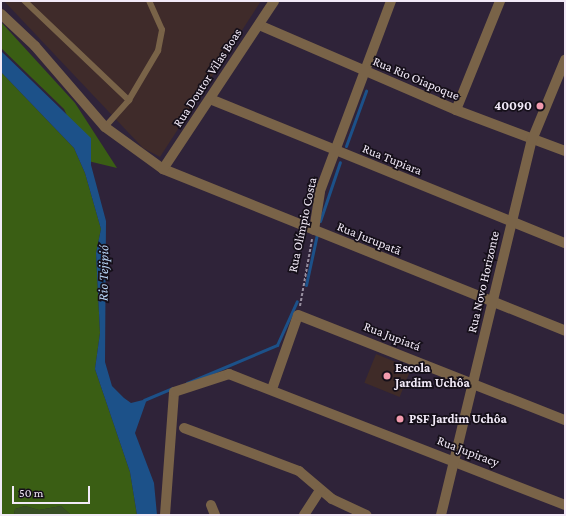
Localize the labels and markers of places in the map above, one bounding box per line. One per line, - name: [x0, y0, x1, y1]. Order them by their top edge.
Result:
- place label: 40090: [494, 98, 532, 114]
- marker: 40090: [535, 101, 545, 111]
- place label: Escola Jardim Uchôa: [395, 361, 470, 392]
- marker: Escola Jardim Uchôa: [382, 371, 392, 381]
- place label: PSF Jardim Uchôa: [409, 411, 507, 427]
- marker: PSF Jardim Uchôa: [394, 413, 406, 425]

